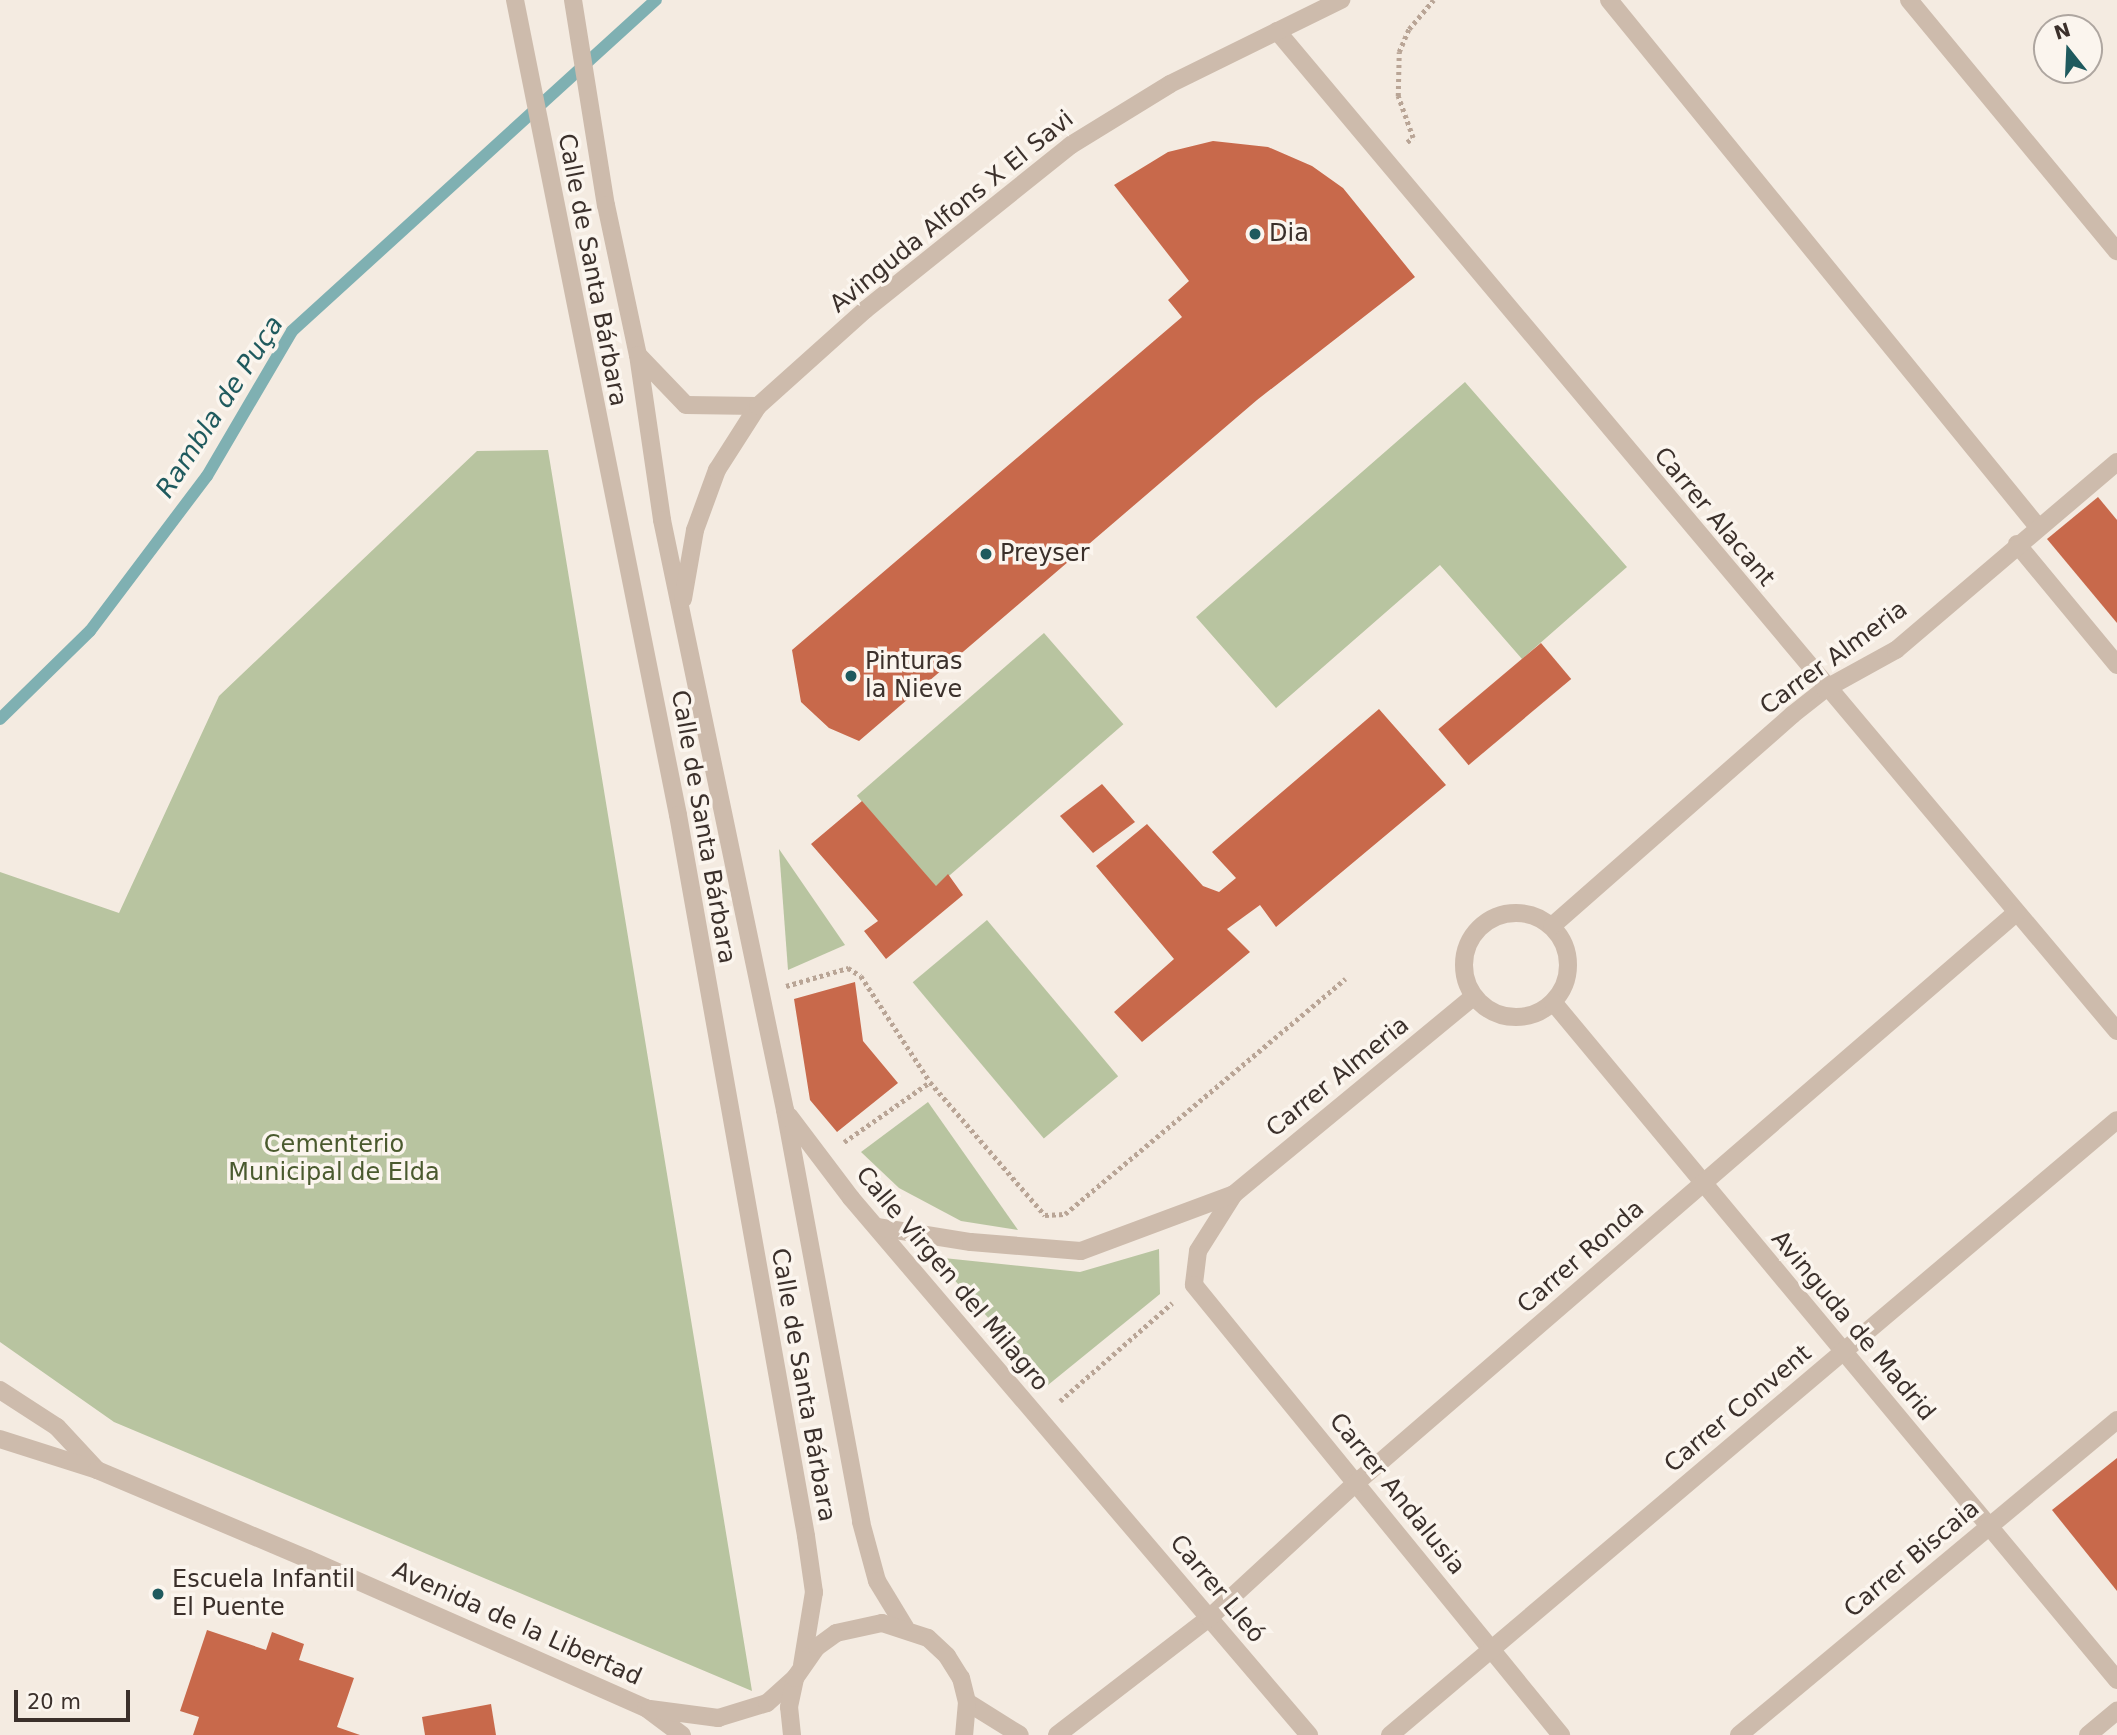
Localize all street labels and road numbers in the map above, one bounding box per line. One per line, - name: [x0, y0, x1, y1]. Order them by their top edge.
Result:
- street label: Avinguda Alfons X El Savi: [824, 105, 1080, 319]
- street label: Calle de Santa Bárbara: [551, 131, 633, 409]
- street label: Carrer Alacant: [1647, 442, 1781, 592]
- street label: Carrer Almeria: [1755, 595, 1913, 721]
- street label: Calle de Santa Bárbara: [665, 688, 741, 966]
- street label: Carrer Almeria: [1261, 1011, 1415, 1143]
- street label: Calle Virgen del Milagro: [850, 1161, 1054, 1397]
- street label: Carrer Ronda: [1512, 1194, 1650, 1320]
- street label: Avinguda de Madrid: [1765, 1225, 1941, 1427]
- street label: Calle de Santa Bárbara: [765, 1246, 841, 1524]
- street label: Carrer Convent: [1659, 1339, 1817, 1479]
- street label: Carrer Andalusia: [1323, 1407, 1471, 1581]
- street label: Carrer Biscaia: [1839, 1494, 1985, 1624]
- street label: Carrer Lleó: [1164, 1529, 1270, 1649]
- street label: Avenida de la Libertad: [388, 1556, 646, 1692]

